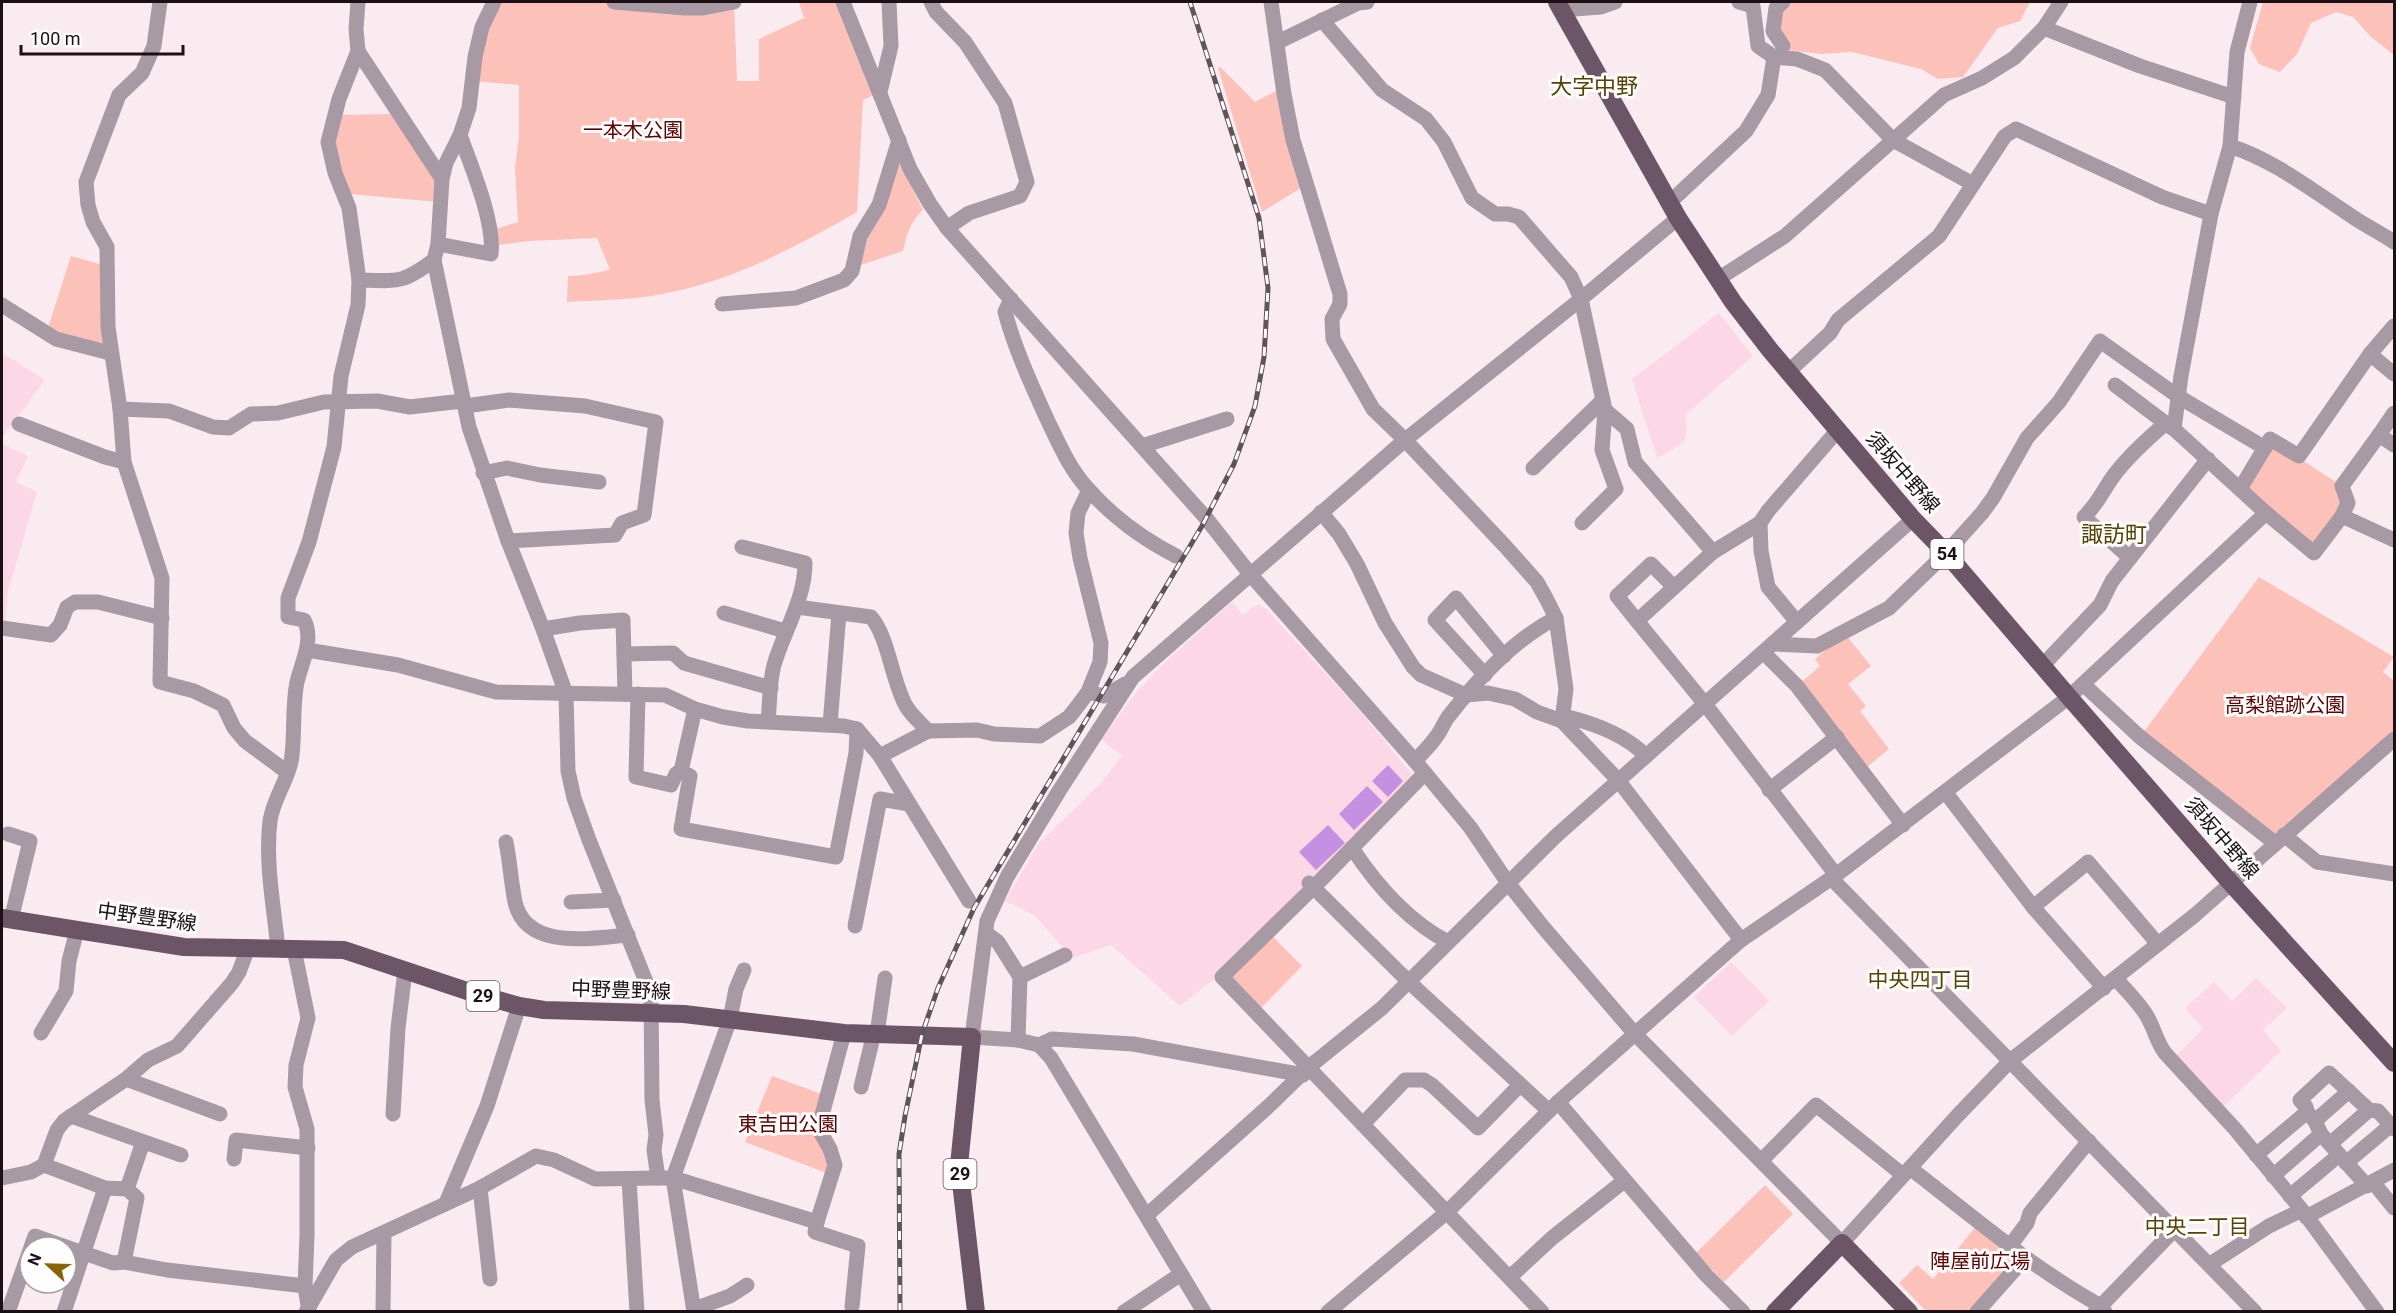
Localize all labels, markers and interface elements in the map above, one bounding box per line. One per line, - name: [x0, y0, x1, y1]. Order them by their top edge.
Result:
- scale bar: [21, 18, 183, 56]
- text: 100 m: [30, 28, 81, 49]
- district label: 大字中野: [1550, 74, 1638, 99]
- park label: 一本木公園: [583, 118, 683, 142]
- street label: 須坂中野線: [1861, 426, 1945, 518]
- district label: 諏訪町: [2081, 522, 2147, 547]
- road number: 54: [1930, 539, 1964, 569]
- park label: 高梨館跡公園: [2225, 693, 2345, 717]
- street label: 須坂中野線: [2180, 792, 2264, 884]
- street label: 中野豊野線: [96, 898, 198, 936]
- district label: 中央四丁目: [1868, 968, 1973, 992]
- street label: 中野豊野線: [571, 976, 671, 1004]
- road number: 29: [466, 981, 500, 1011]
- park label: 東吉田公園: [738, 1112, 838, 1136]
- road number: 29: [944, 1159, 976, 1189]
- district label: 中央二丁目: [2145, 1215, 2250, 1239]
- north arrow: [18, 1235, 78, 1295]
- park label: 陣屋前広場: [1930, 1249, 2030, 1273]
- text: N: [24, 1251, 45, 1268]

